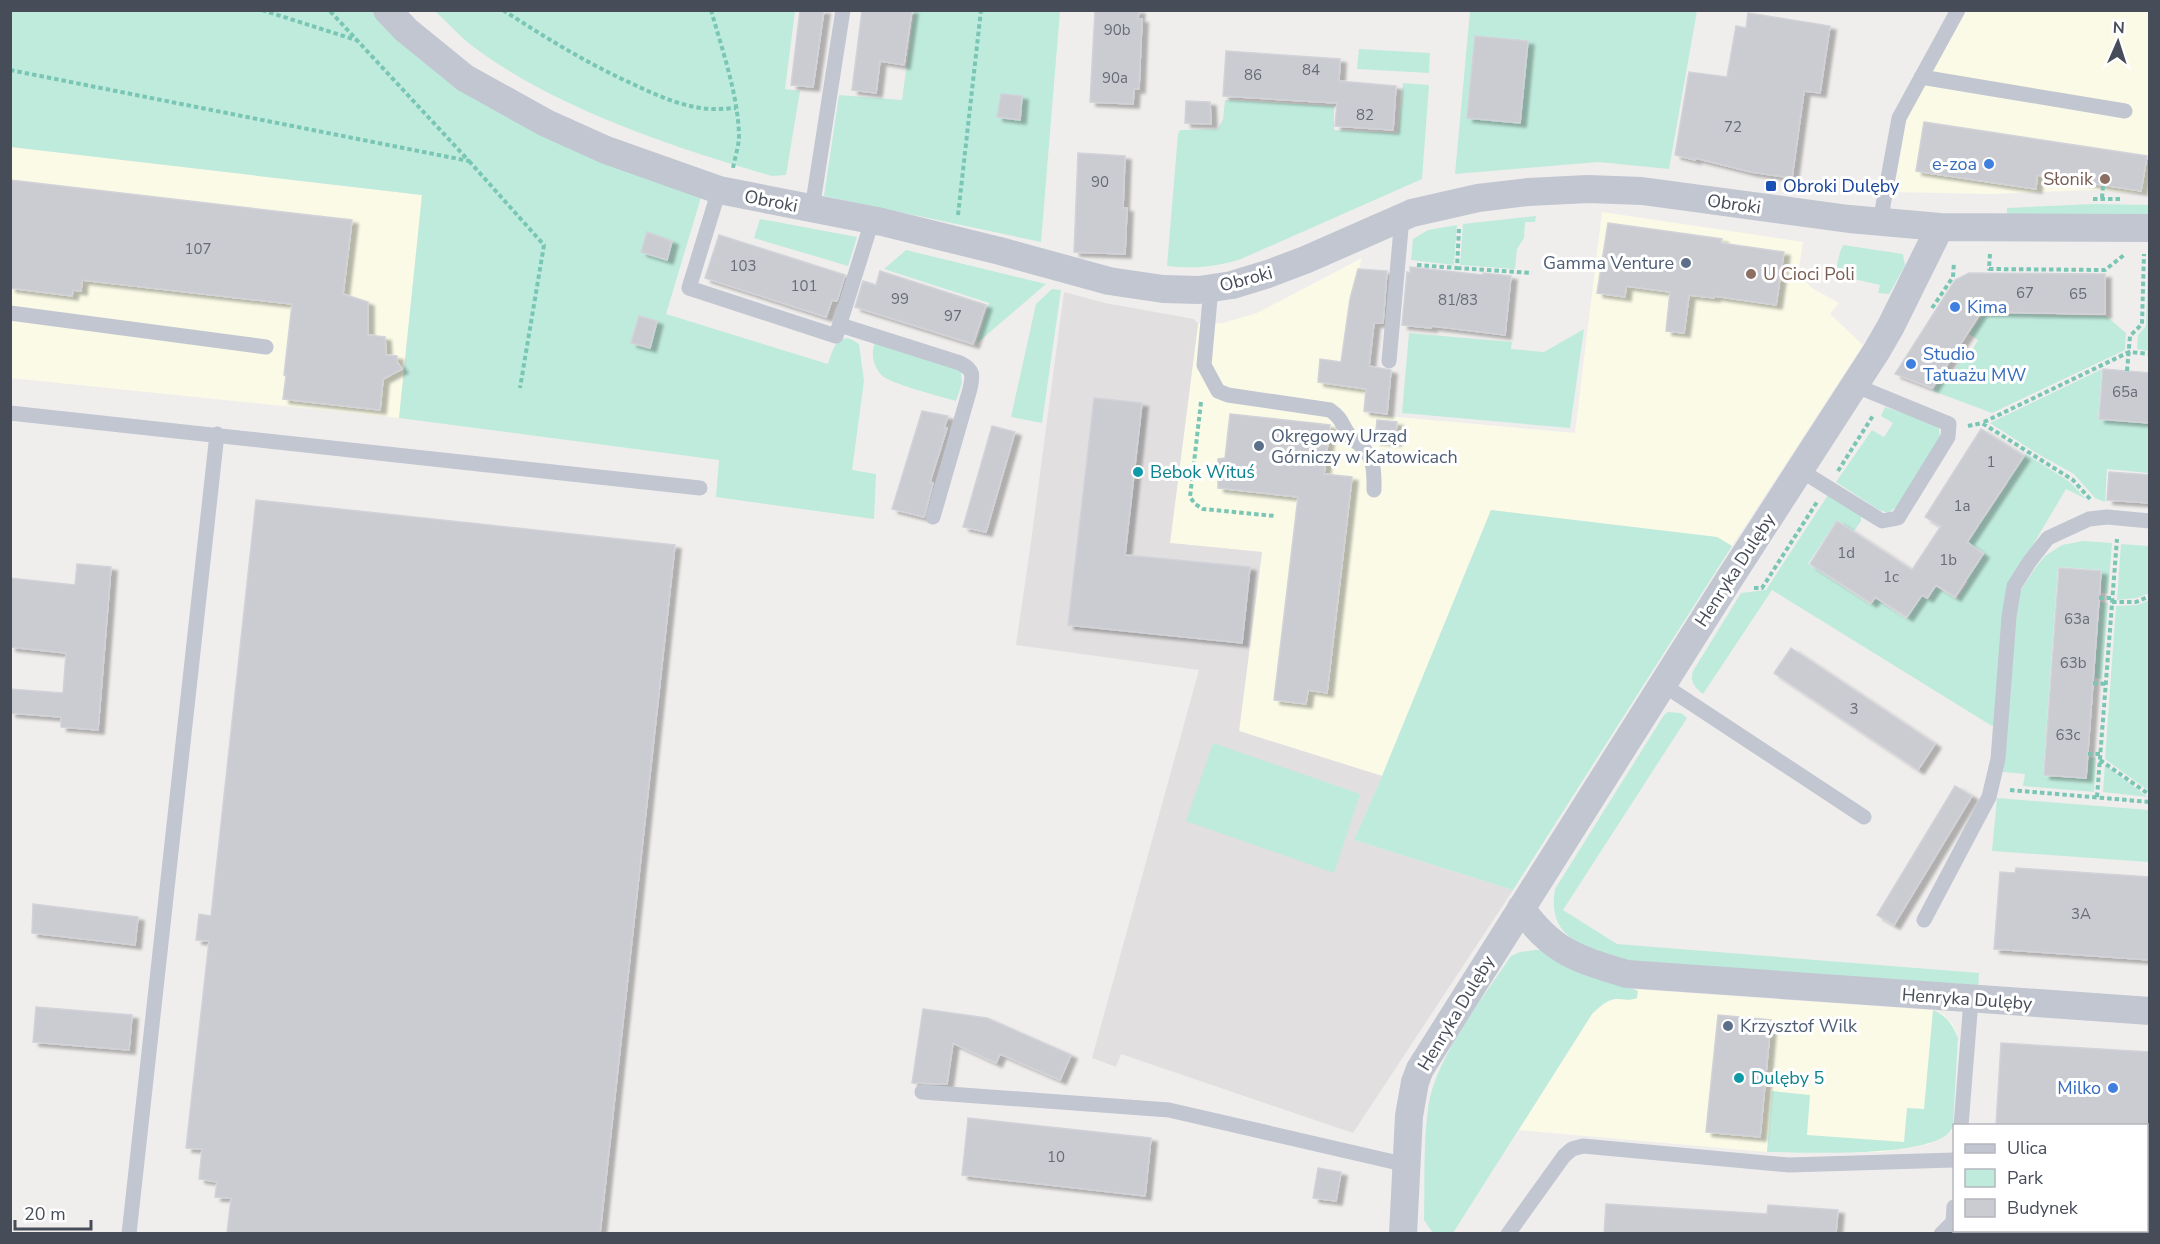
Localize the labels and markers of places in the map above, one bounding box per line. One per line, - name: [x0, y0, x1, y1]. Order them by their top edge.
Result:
- place label: e-zoa: [1932, 152, 1977, 176]
- marker: e-zoa: [1982, 157, 1996, 171]
- place label: Słonik: [2043, 167, 2094, 191]
- marker: Słonik: [2098, 172, 2112, 186]
- place label: Obroki Dulęby: [1783, 174, 1900, 198]
- marker: Obroki Dulęby: [1764, 179, 1778, 193]
- place label: Gamma Venture: [1543, 251, 1674, 275]
- marker: Gamma Venture: [1679, 256, 1693, 270]
- place label: U Cioci Poli: [1763, 262, 1855, 286]
- marker: U Cioci Poli: [1744, 267, 1758, 281]
- place label: Kima: [1967, 295, 2007, 319]
- marker: Kima: [1948, 300, 1962, 314]
- place label: Studio Tatuażu MW: [1923, 342, 2026, 387]
- marker: Studio Tatuażu MW: [1904, 357, 1918, 371]
- place label: Okręgowy Urząd Górniczy w Katowicach: [1271, 424, 1458, 469]
- marker: Okręgowy Urząd Górniczy w Katowicach: [1252, 439, 1266, 453]
- place label: Bebok Wituś: [1150, 460, 1255, 484]
- marker: Bebok Wituś: [1131, 465, 1145, 479]
- place label: Krzysztof Wilk: [1740, 1014, 1858, 1038]
- marker: Krzysztof Wilk: [1721, 1019, 1735, 1033]
- place label: Dulęby 5: [1751, 1066, 1824, 1090]
- marker: Dulęby 5: [1732, 1071, 1746, 1085]
- place label: Milko: [2057, 1076, 2101, 1100]
- marker: Milko: [2106, 1081, 2120, 1095]

